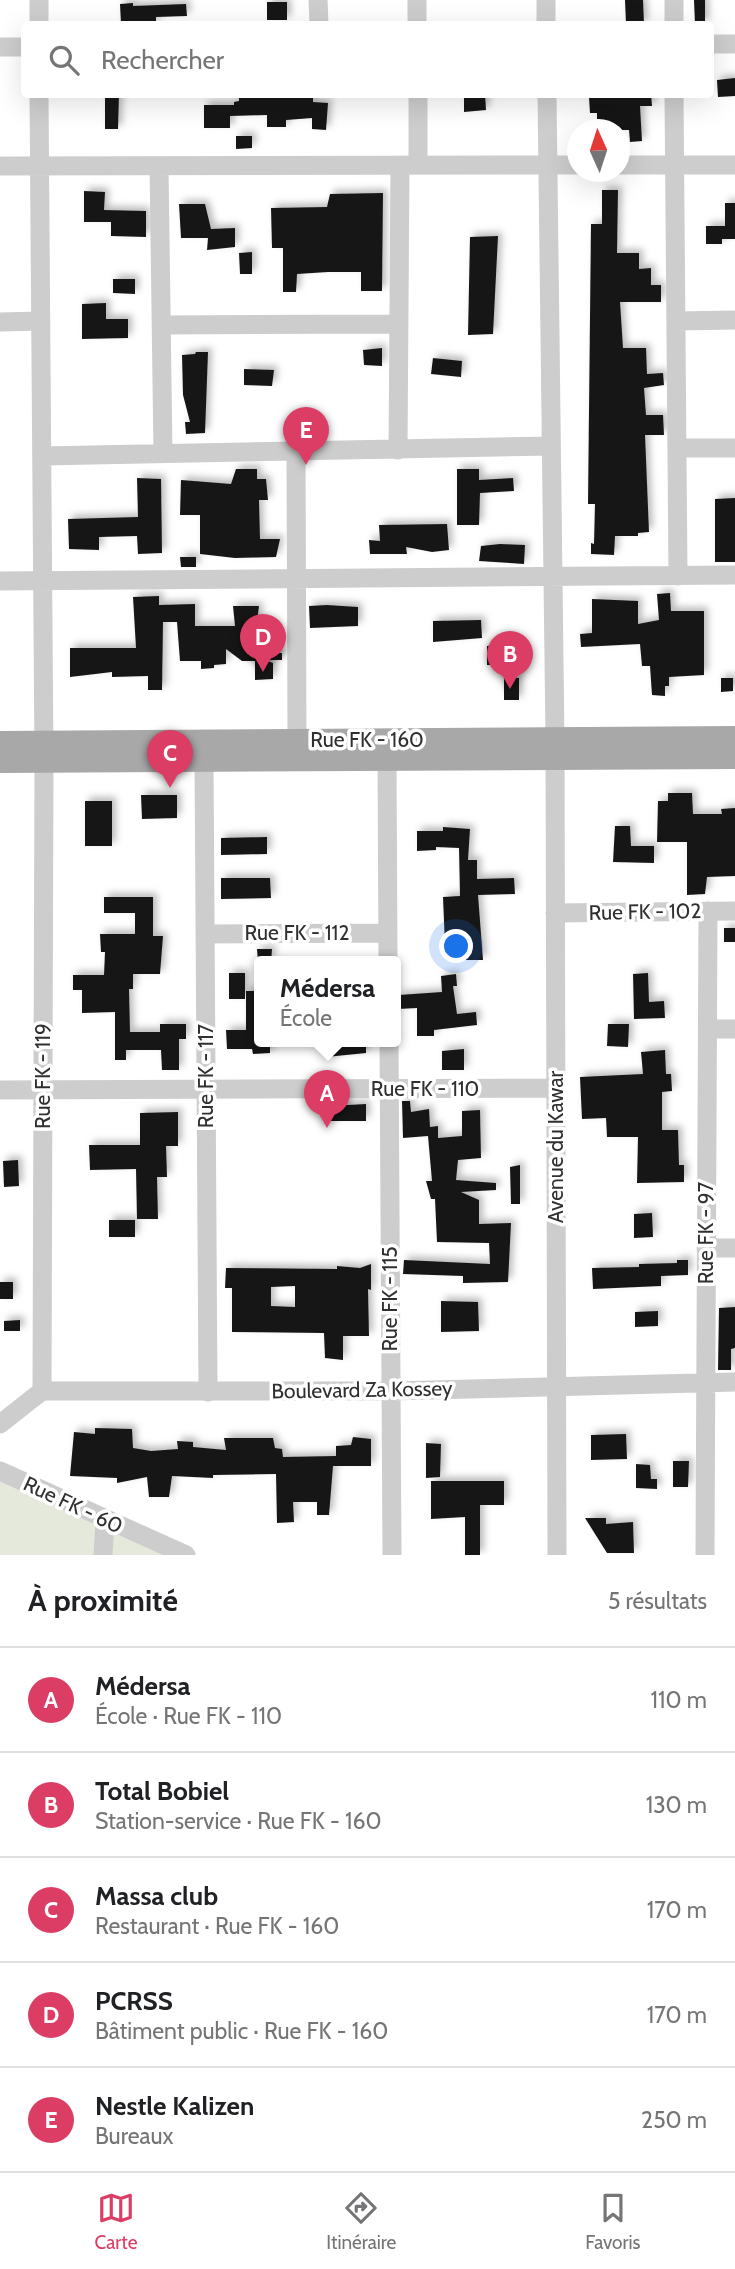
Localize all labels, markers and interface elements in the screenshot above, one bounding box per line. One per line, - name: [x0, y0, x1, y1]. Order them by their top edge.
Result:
- search box: [21, 21, 714, 98]
- icon: search: [45, 41, 83, 79]
- text: Rechercher: [101, 44, 224, 76]
- north arrow: [567, 119, 630, 182]
- pin: E: [283, 407, 329, 465]
- pin: D: [240, 614, 286, 672]
- pin: B: [487, 631, 533, 689]
- street label: Rue FK - 160: [310, 727, 424, 752]
- pin: C: [147, 730, 193, 788]
- street label: Rue FK - 102: [588, 898, 702, 925]
- street label: Rue FK - 112: [245, 920, 349, 945]
- your location: [439, 929, 473, 963]
- popup: [254, 956, 401, 1047]
- text: Médersa: [280, 972, 375, 1004]
- text: École: [280, 1004, 332, 1032]
- street label: Rue FK - 119: [30, 1023, 55, 1129]
- street label: Rue FK - 117: [193, 1023, 218, 1128]
- pin: A: [304, 1070, 350, 1128]
- street label: Avenue du Kawar: [543, 1071, 568, 1223]
- street label: Rue FK - 110: [371, 1076, 479, 1101]
- street label: Rue FK - 97: [693, 1181, 718, 1284]
- street label: Rue FK - 115: [377, 1246, 402, 1352]
- street label: Boulevard Za Kossey: [271, 1375, 453, 1404]
- street label: Rue FK - 60: [20, 1471, 127, 1538]
- text: À proximité: [28, 1582, 178, 1619]
- text: 5 résultats: [608, 1587, 707, 1615]
- text: Médersa: [95, 1670, 190, 1702]
- text: A: [44, 1686, 58, 1714]
- text: 110 m: [651, 1686, 707, 1714]
- text: École · Rue FK - 110: [95, 1702, 282, 1730]
- text: Total Bobiel: [95, 1775, 229, 1807]
- text: B: [44, 1791, 58, 1819]
- text: 130 m: [646, 1791, 707, 1819]
- text: Station-service · Rue FK - 160: [95, 1807, 382, 1835]
- text: Massa club: [95, 1880, 218, 1912]
- text: C: [44, 1896, 58, 1924]
- text: 170 m: [647, 1896, 707, 1924]
- text: Restaurant · Rue FK - 160: [95, 1912, 339, 1940]
- text: PCRSS: [95, 1985, 173, 2017]
- text: D: [43, 2001, 59, 2029]
- text: 170 m: [647, 2001, 707, 2029]
- text: Bâtiment public · Rue FK - 160: [95, 2017, 388, 2045]
- text: Nestle Kalizen: [95, 2090, 254, 2122]
- text: E: [44, 2106, 58, 2134]
- text: 250 m: [641, 2106, 707, 2134]
- text: Bureaux: [95, 2122, 173, 2150]
- tab: Carte: [94, 2189, 137, 2254]
- tab: Itinéraire: [326, 2189, 396, 2254]
- tab: Favoris: [585, 2189, 640, 2254]

